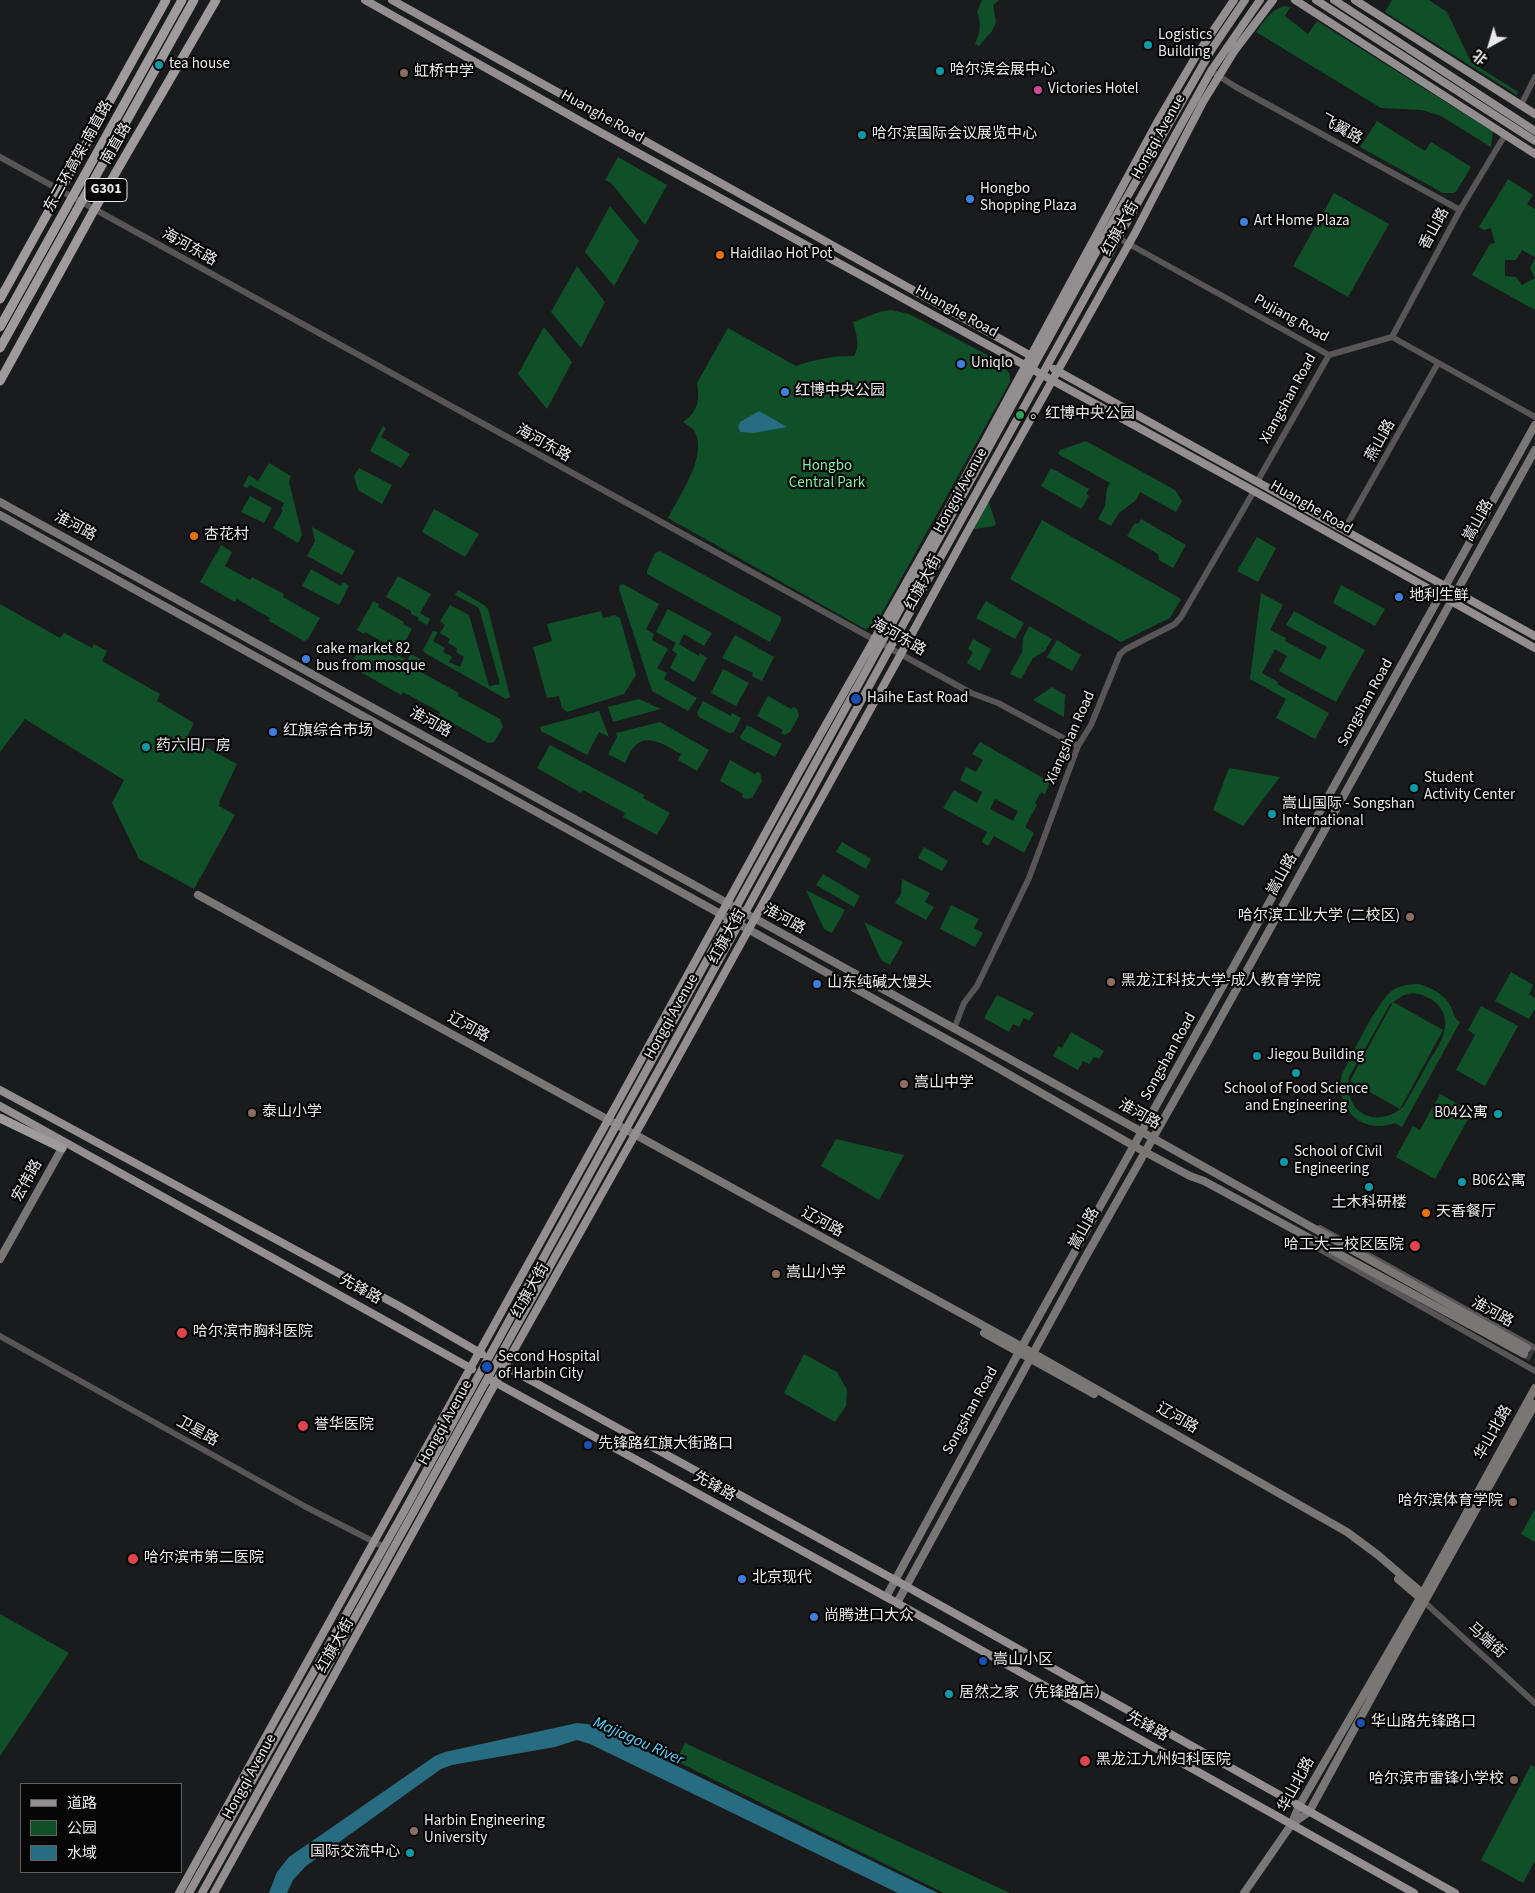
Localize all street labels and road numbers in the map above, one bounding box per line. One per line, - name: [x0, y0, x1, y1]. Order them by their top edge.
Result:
- street label: Huanghe Road: [557, 87, 647, 147]
- street label: Hongqi Avenue: [1128, 91, 1190, 183]
- street label: 东二环高架-南直路: [41, 98, 117, 216]
- street label: 飞翼路: [1317, 111, 1365, 149]
- street label: 南直路: [98, 120, 136, 168]
- road number: G301: [85, 178, 127, 202]
- street label: 红旗大街: [1099, 198, 1143, 260]
- street label: 香山路: [1416, 205, 1454, 253]
- street label: 海河东路: [158, 226, 220, 270]
- street label: Huanghe Road: [911, 282, 1001, 342]
- street label: Pujiang Road: [1251, 291, 1331, 347]
- street label: Xiangshan Road: [1257, 351, 1321, 447]
- street label: 燕山路: [1362, 417, 1400, 465]
- street label: 海河东路: [512, 422, 574, 466]
- street label: Hongqi Avenue: [930, 445, 992, 537]
- street label: Huanghe Road: [1267, 477, 1355, 539]
- street label: 嵩山路: [1460, 497, 1498, 545]
- street label: 淮河路: [51, 508, 99, 546]
- street label: 红旗大街: [902, 552, 946, 614]
- street label: 海河东路: [867, 616, 929, 660]
- street label: Songshan Road: [1335, 656, 1397, 750]
- street label: Xiangshan Road: [1042, 689, 1100, 787]
- street label: 淮河路: [406, 704, 454, 742]
- street label: 嵩山路: [1264, 851, 1302, 899]
- street label: 淮河路: [760, 901, 808, 939]
- street label: 红旗大街: [706, 906, 750, 968]
- street label: Hongqi Avenue: [641, 971, 703, 1063]
- street label: 辽河路: [444, 1009, 492, 1047]
- street label: Songshan Road: [1138, 1010, 1200, 1104]
- street label: 淮河路: [1115, 1096, 1163, 1134]
- street label: 宏伟路: [9, 1157, 47, 1205]
- street label: 辽河路: [798, 1204, 846, 1242]
- street label: 嵩山路: [1066, 1205, 1104, 1253]
- street label: 红旗大街: [509, 1260, 553, 1322]
- street label: 先锋路: [336, 1271, 384, 1309]
- street label: 淮河路: [1468, 1294, 1516, 1332]
- street label: Songshan Road: [940, 1364, 1002, 1458]
- street label: Hongqi Avenue: [415, 1377, 477, 1469]
- street label: 辽河路: [1153, 1400, 1201, 1438]
- street label: 华山北路: [1472, 1402, 1516, 1464]
- street label: 卫星路: [173, 1413, 221, 1451]
- street label: 先锋路: [690, 1468, 738, 1506]
- street label: 红旗大街: [314, 1615, 358, 1677]
- street label: 马端街: [1463, 1619, 1509, 1663]
- street label: 先锋路: [1123, 1708, 1171, 1746]
- street label: Hongqi Avenue: [219, 1731, 281, 1823]
- street label: 华山北路: [1275, 1754, 1319, 1816]

